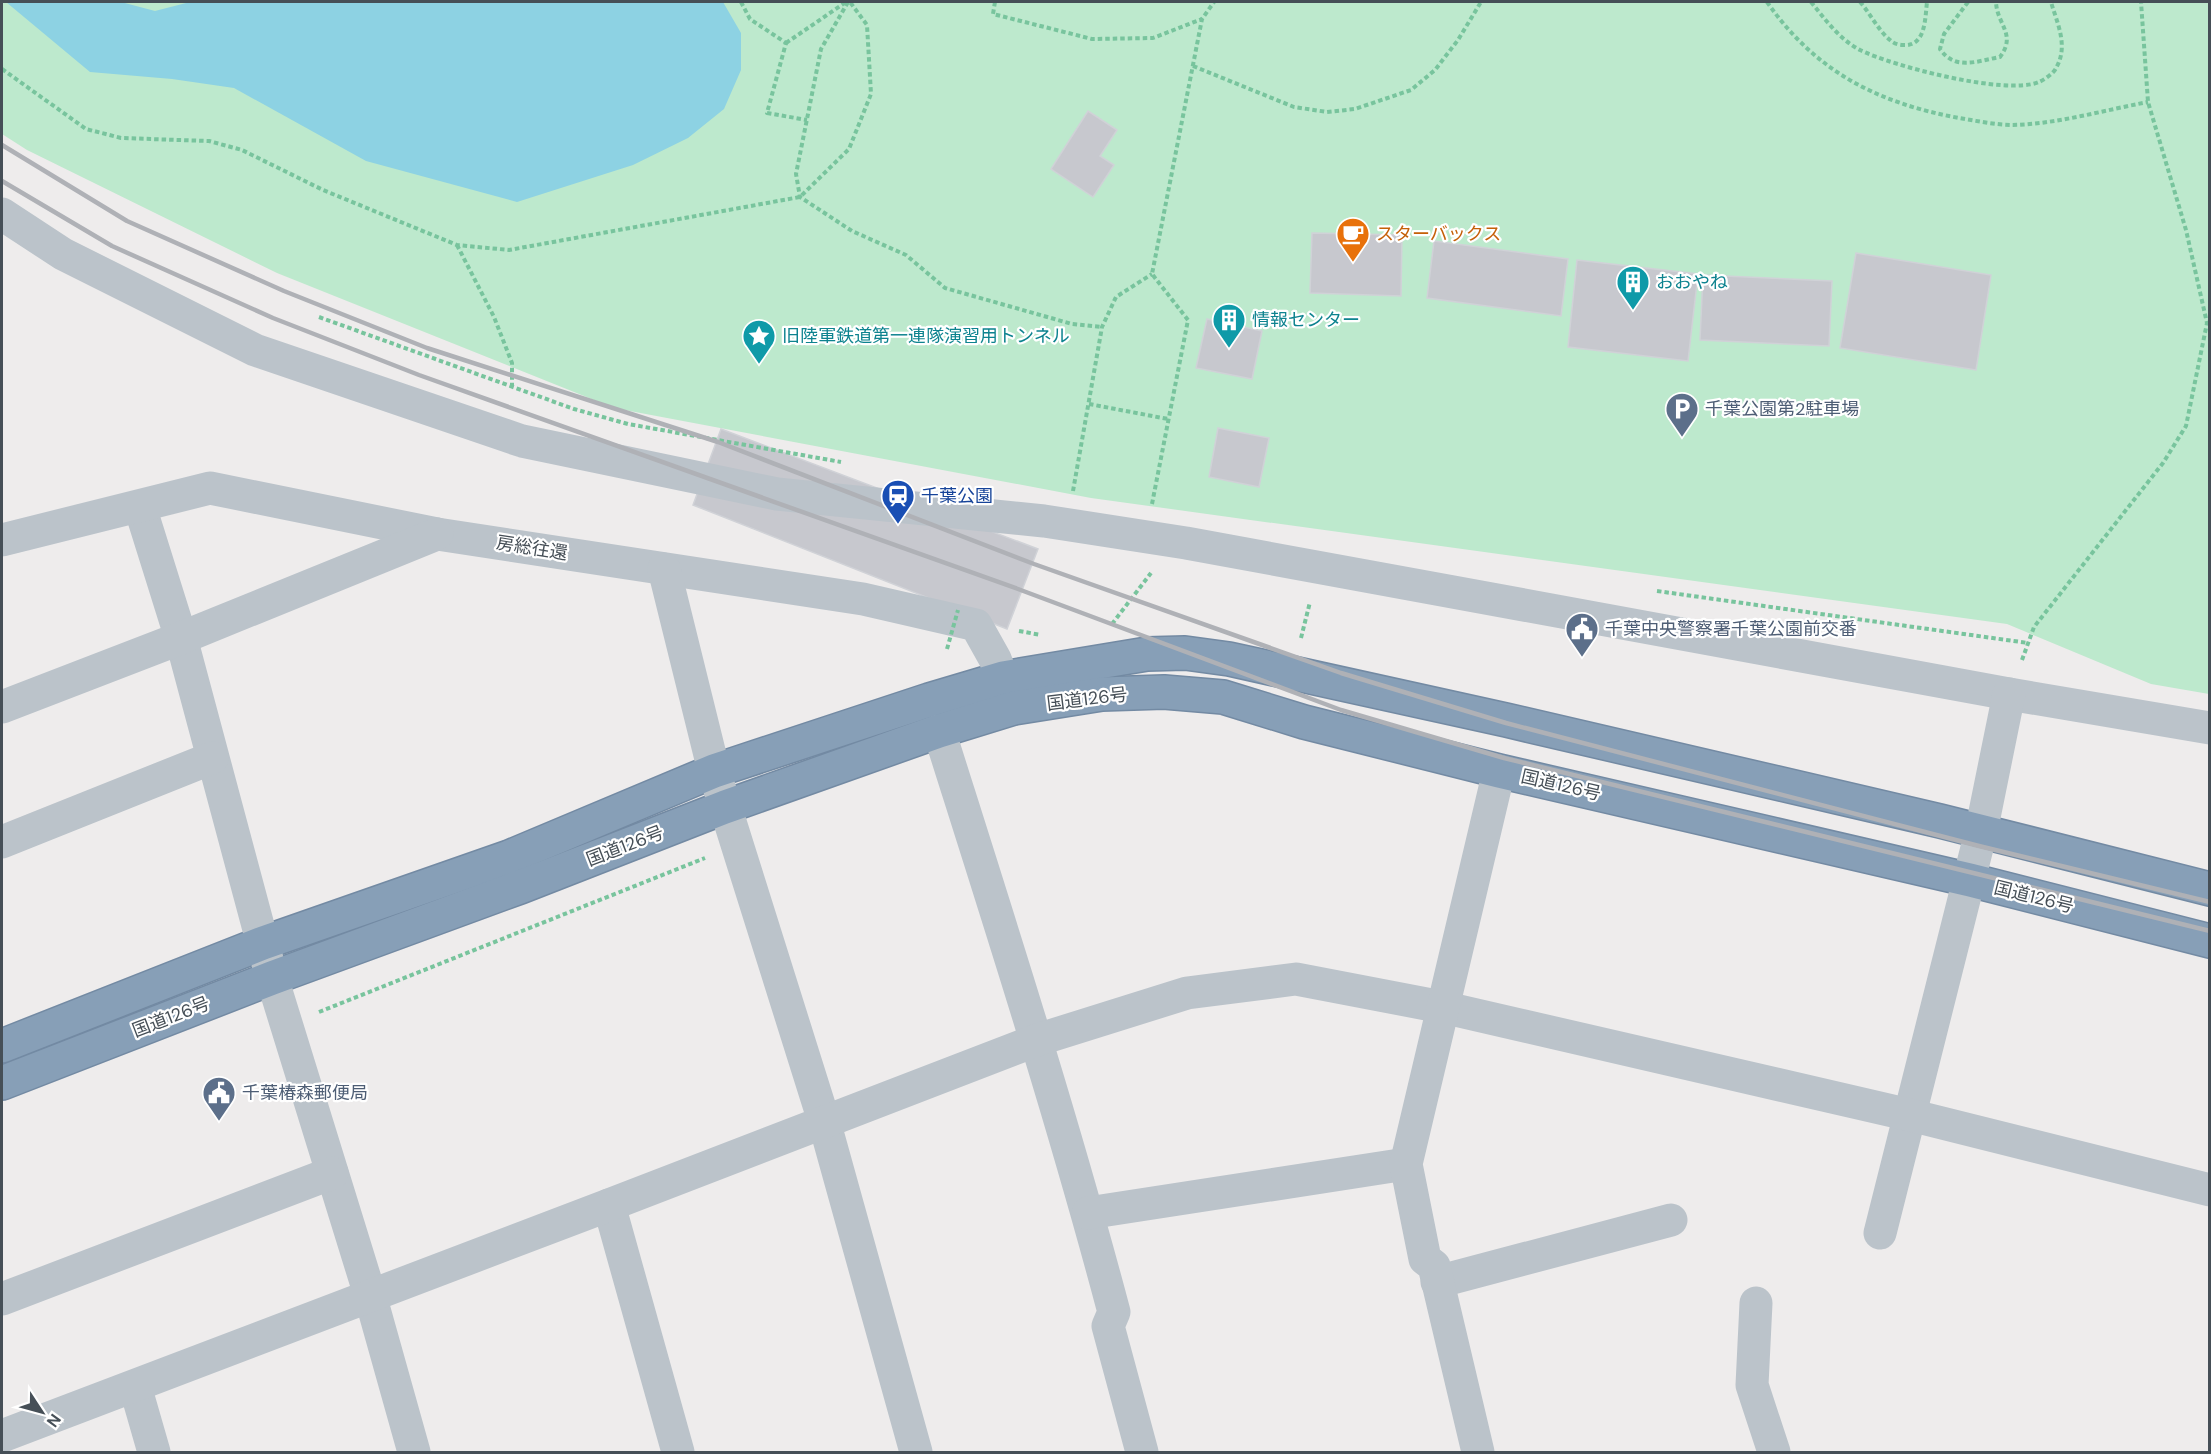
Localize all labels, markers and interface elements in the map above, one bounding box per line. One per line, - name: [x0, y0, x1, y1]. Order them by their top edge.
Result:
- cafe icon: スターバックス: [1335, 216, 1371, 263]
- place label: スターバックス: [1376, 222, 1501, 246]
- building icon: おおやね: [1615, 264, 1651, 311]
- place label: おおやね: [1656, 270, 1728, 294]
- building icon: 情報センター: [1211, 302, 1247, 349]
- place label: 情報センター: [1252, 308, 1360, 332]
- place icon: 旧陸軍鉄道第一連隊演習用トンネル: [741, 318, 777, 365]
- place label: 旧陸軍鉄道第一連隊演習用トンネル: [782, 324, 1070, 348]
- parking icon: 千葉公園第2駐車場: [1664, 391, 1700, 438]
- place label: 千葉公園第2駐車場: [1705, 397, 1859, 421]
- station icon: 千葉公園: [880, 478, 916, 525]
- place label: 千葉公園: [921, 484, 993, 508]
- street label: 房総往還: [495, 531, 569, 565]
- public building icon: 千葉中央警察署千葉公園前交番: [1564, 611, 1600, 658]
- place label: 千葉中央警察署千葉公園前交番: [1605, 617, 1857, 641]
- street label: 国道126号: [1045, 682, 1129, 716]
- street label: 国道126号: [1519, 764, 1603, 806]
- street label: 国道126号: [583, 820, 667, 872]
- street label: 国道126号: [1992, 876, 2076, 918]
- street label: 国道126号: [129, 991, 213, 1043]
- public building icon: 千葉椿森郵便局: [201, 1075, 237, 1122]
- place label: 千葉椿森郵便局: [242, 1081, 368, 1105]
- north arrow: [12, 1382, 72, 1442]
- text: N: [42, 1410, 66, 1431]

